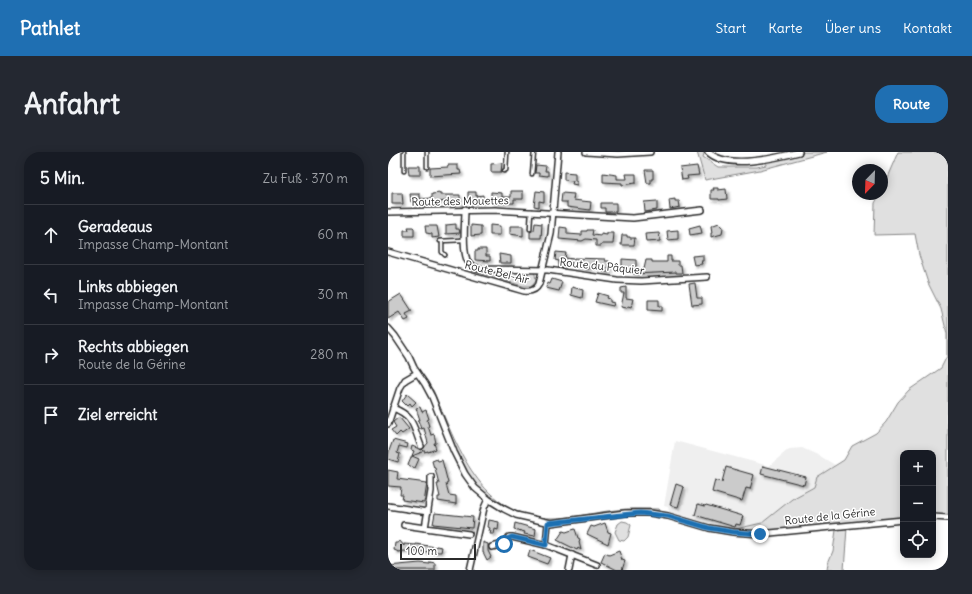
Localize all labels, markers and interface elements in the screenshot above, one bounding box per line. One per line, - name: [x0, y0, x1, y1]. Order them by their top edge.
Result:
- text: Pathlet: [20, 16, 80, 40]
- text: Start: [716, 19, 746, 37]
- text: Karte: [768, 19, 803, 37]
- text: Über uns: [825, 19, 881, 37]
- text: Kontakt: [903, 19, 952, 37]
- button: Route: [875, 85, 948, 123]
- text: Anfahrt: [24, 86, 120, 122]
- north arrow: [852, 164, 888, 200]
- text: 5 Min.: [40, 167, 85, 189]
- text: Zu Fuß · 370 m: [263, 170, 348, 187]
- street label: Route des Mouettes: [411, 193, 509, 209]
- text: Geradeaus: [78, 217, 152, 236]
- icon: ahead: [40, 224, 62, 246]
- text: 60 m: [317, 226, 348, 243]
- text: Impasse Champ-Montant: [78, 236, 228, 253]
- street label: Route du Pâquier: [559, 255, 646, 277]
- street label: Route Bel-Air: [463, 257, 531, 287]
- text: Links abbiegen: [78, 277, 178, 296]
- icon: left: [40, 284, 62, 306]
- text: 30 m: [318, 286, 348, 303]
- text: Impasse Champ-Montant: [78, 296, 228, 313]
- text: Rechts abbiegen: [78, 337, 189, 356]
- icon: right: [40, 344, 62, 366]
- text: 280 m: [310, 346, 348, 363]
- text: Route de la Gérine: [78, 356, 186, 373]
- icon: arrive: [40, 404, 62, 426]
- text: Ziel erreicht: [78, 405, 157, 424]
- map controls: [900, 450, 936, 558]
- button: +: [900, 450, 936, 486]
- button: −: [900, 486, 936, 522]
- street label: Route de la Gérine: [784, 504, 876, 528]
- button: locate: [900, 522, 936, 558]
- route end: [751, 525, 769, 543]
- route start: [495, 535, 513, 553]
- scale bar: [400, 542, 476, 561]
- text: 100 m: [406, 544, 437, 558]

